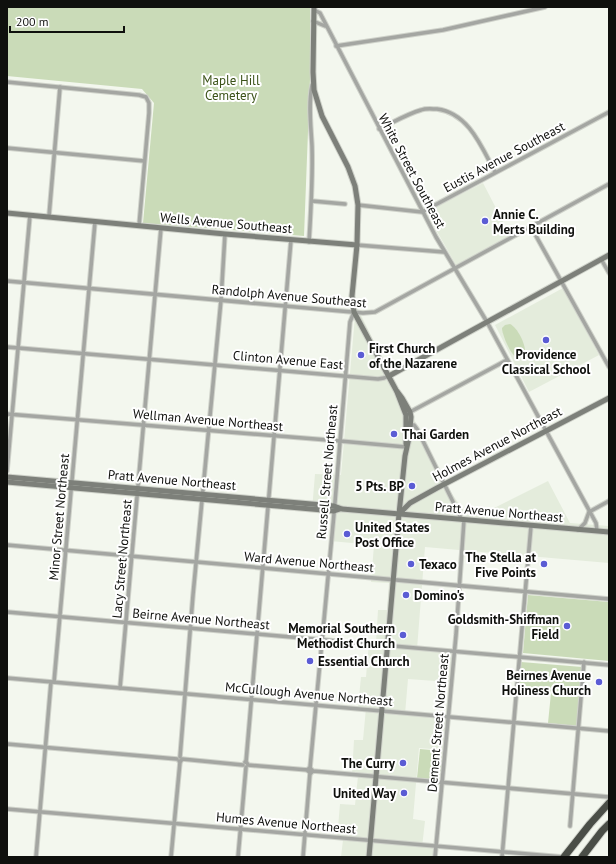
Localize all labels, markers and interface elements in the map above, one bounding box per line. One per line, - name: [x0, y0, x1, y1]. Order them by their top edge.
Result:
- scale bar: [10, 8, 124, 34]
- text: 200 m: [16, 14, 49, 29]
- park label: Maple Hill Cemetery: [202, 72, 260, 104]
- street label: White Street Southeast: [375, 111, 450, 232]
- street label: Eustis Avenue Southeast: [440, 117, 568, 196]
- place label: Annie C. Merts Building: [493, 206, 575, 238]
- street label: Wells Avenue Southeast: [159, 209, 293, 237]
- marker: Annie C. Merts Building: [480, 216, 490, 226]
- street label: Randolph Avenue Southeast: [211, 281, 368, 311]
- marker: Providence Classical School: [541, 335, 551, 345]
- place label: First Church of the Nazarene: [369, 340, 457, 372]
- place label: Providence Classical School: [502, 346, 590, 378]
- street label: Clinton Avenue East: [232, 347, 344, 373]
- marker: First Church of the Nazarene: [356, 350, 366, 360]
- street label: Holmes Avenue Northeast: [429, 402, 565, 485]
- street label: Russell Street Northeast: [313, 403, 341, 540]
- street label: Wellman Avenue Northeast: [132, 405, 284, 435]
- place label: Thai Garden: [402, 426, 469, 443]
- marker: Thai Garden: [389, 429, 399, 439]
- street label: Minor Street Northeast: [45, 452, 73, 581]
- street label: Pratt Avenue Northeast: [107, 466, 237, 494]
- place label: 5 Pts. BP: [355, 478, 405, 495]
- marker: 5 Pts. BP: [407, 481, 417, 491]
- street label: Lacy Street Northeast: [108, 498, 136, 619]
- street label: Pratt Avenue Northeast: [434, 498, 564, 526]
- place label: United States Post Office: [355, 519, 430, 551]
- marker: United States Post Office: [342, 529, 352, 539]
- street label: Ward Avenue Northeast: [243, 548, 375, 576]
- place label: The Stella at Five Points: [465, 549, 537, 581]
- place label: Texaco: [419, 556, 457, 573]
- marker: Texaco: [406, 559, 416, 569]
- marker: The Stella at Five Points: [539, 559, 549, 569]
- place label: Domino's: [414, 587, 465, 604]
- marker: Domino's: [401, 590, 411, 600]
- street label: Beirne Avenue Northeast: [132, 605, 271, 634]
- place label: Goldsmith-Shiffman Field: [448, 611, 559, 643]
- place label: Memorial Southern Methodist Church: [288, 620, 395, 652]
- marker: Goldsmith-Shiffman Field: [562, 621, 572, 631]
- marker: Memorial Southern Methodist Church: [398, 630, 408, 640]
- street label: Dement Street Northeast: [423, 652, 453, 793]
- place label: Essential Church: [318, 653, 410, 670]
- marker: Essential Church: [305, 656, 315, 666]
- place label: Beirnes Avenue Holiness Church: [502, 667, 591, 699]
- marker: Beirnes Avenue Holiness Church: [594, 677, 604, 687]
- street label: McCullough Avenue Northeast: [225, 678, 394, 710]
- place label: The Curry: [341, 755, 396, 772]
- marker: The Curry: [398, 758, 408, 768]
- place label: United Way: [333, 785, 397, 802]
- marker: United Way: [399, 788, 409, 798]
- street label: Humes Avenue Northeast: [215, 808, 357, 838]

